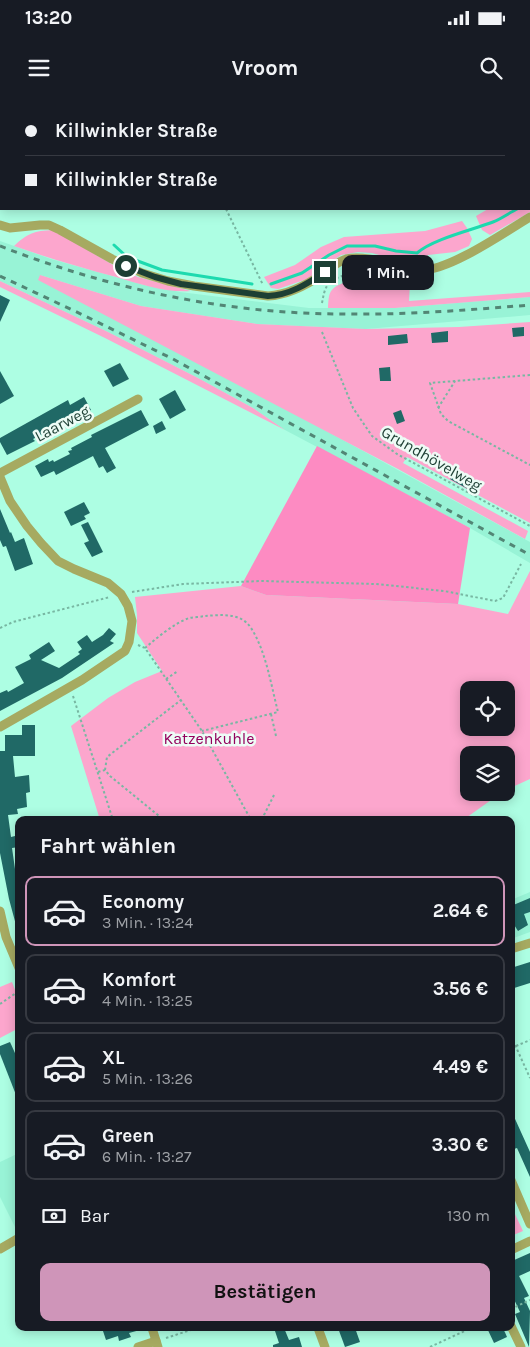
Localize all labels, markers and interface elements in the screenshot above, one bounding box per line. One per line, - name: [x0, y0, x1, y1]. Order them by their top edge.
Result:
- text: 13:20: [25, 7, 72, 29]
- icon: menu: [25, 54, 53, 82]
- icon: search: [477, 54, 505, 82]
- text: Vroom: [232, 55, 298, 81]
- text: Killwinkler Straße: [55, 120, 218, 142]
- text: Killwinkler Straße: [55, 169, 218, 191]
- callout: 1 Min.: [342, 254, 435, 290]
- route start: [115, 255, 137, 277]
- route end: [314, 261, 336, 283]
- text: 1 Min.: [367, 263, 409, 282]
- street label: Laarweg: [31, 401, 93, 446]
- street label: Grundhövelweg: [378, 422, 485, 495]
- map controls: [460, 681, 515, 801]
- button: locate: [460, 681, 515, 736]
- park label: Katzenkuhle: [163, 729, 255, 748]
- button: layers: [460, 746, 515, 801]
- text: Fahrt wählen: [40, 833, 176, 859]
- icon: car: [42, 889, 87, 934]
- text: Economy: [102, 891, 184, 913]
- text: 2.64 €: [433, 900, 488, 922]
- text: 3 Min. · 13:24: [102, 913, 193, 932]
- icon: car: [42, 967, 87, 1012]
- text: Komfort: [102, 969, 176, 991]
- text: 3.56 €: [433, 978, 488, 1000]
- text: 4 Min. · 13:25: [102, 991, 193, 1010]
- icon: car: [42, 1045, 87, 1090]
- text: XL: [102, 1047, 124, 1069]
- text: 4.49 €: [433, 1056, 488, 1078]
- text: 5 Min. · 13:26: [102, 1069, 193, 1088]
- icon: car: [42, 1123, 87, 1168]
- text: Green: [102, 1125, 154, 1147]
- text: 3.30 €: [431, 1134, 488, 1156]
- text: 6 Min. · 13:27: [102, 1147, 191, 1166]
- icon: cash: [40, 1202, 68, 1230]
- text: Bar: [80, 1205, 109, 1227]
- text: 130 m: [447, 1206, 490, 1225]
- button: Bestätigen: [40, 1263, 490, 1321]

